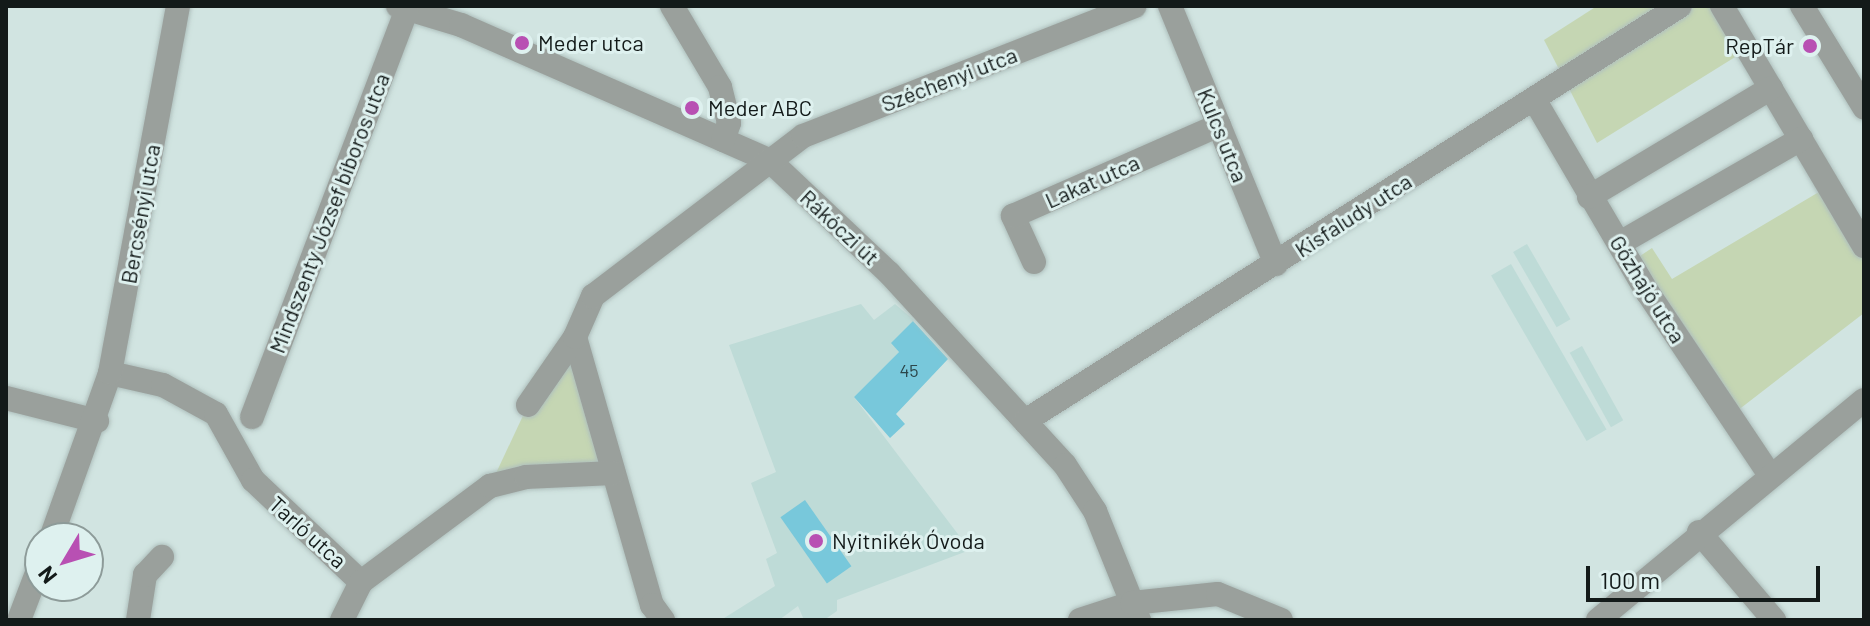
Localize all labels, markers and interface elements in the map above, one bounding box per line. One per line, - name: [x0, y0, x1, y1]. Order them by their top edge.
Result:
- place label: Meder utca: [538, 30, 644, 56]
- place label: RepTár: [1725, 33, 1794, 59]
- marker: Meder utca: [513, 34, 531, 52]
- marker: RepTár: [1801, 37, 1819, 55]
- street label: Széchenyi utca: [877, 41, 1021, 117]
- street label: Mindszenty József bíboros utca: [263, 69, 395, 357]
- street label: Kulcs utca: [1192, 84, 1254, 186]
- place label: Meder ABC: [708, 95, 812, 121]
- marker: Meder ABC: [683, 99, 701, 117]
- street label: Bercsényi utca: [115, 142, 165, 286]
- street label: Lakat utca: [1041, 149, 1143, 213]
- street label: Kisfaludy utca: [1290, 167, 1416, 263]
- street label: Rákóczi út: [795, 184, 885, 270]
- street label: Gőzhajó utca: [1605, 230, 1691, 348]
- house number: 45: [899, 359, 919, 381]
- street label: Tarló utca: [264, 490, 352, 574]
- north arrow: [24, 522, 104, 602]
- place label: Nyitnikék Óvoda: [832, 528, 985, 554]
- marker: Nyitnikék Óvoda: [807, 532, 825, 550]
- scale bar: [1590, 550, 1824, 600]
- text: N: [32, 562, 61, 589]
- text: 100 m: [1600, 565, 1660, 594]

